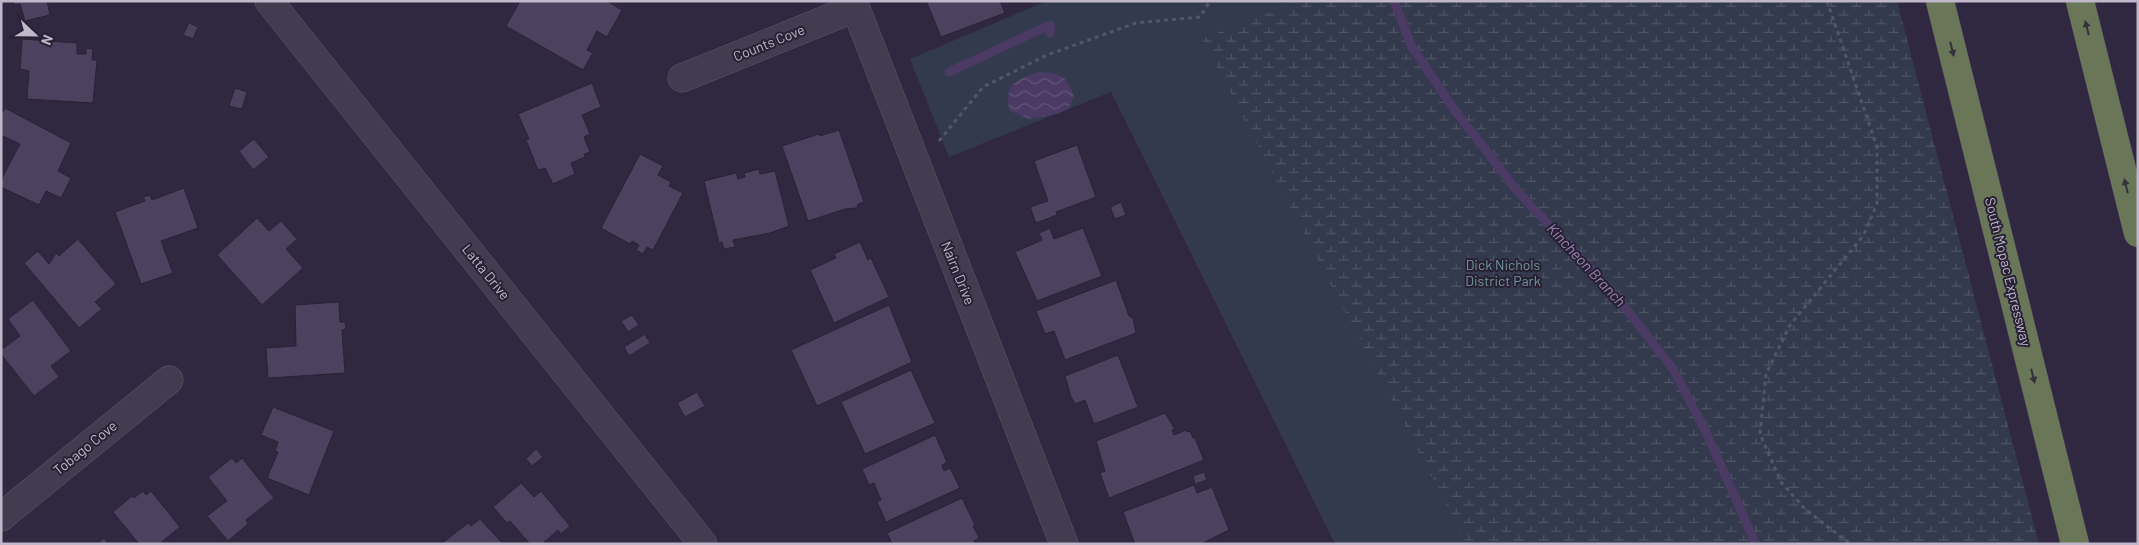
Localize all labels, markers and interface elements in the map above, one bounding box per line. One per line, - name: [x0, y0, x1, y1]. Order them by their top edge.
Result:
- north arrow: [10, 10, 60, 60]
- one-way arrow: [2083, 20, 2091, 36]
- street label: Counts Cove: [731, 21, 807, 65]
- text: N: [38, 33, 57, 48]
- one-way arrow: [1948, 41, 1956, 56]
- one-way arrow: [2122, 178, 2130, 193]
- street label: South Mopac Expressway: [1982, 196, 2035, 349]
- water label: Kincheon Branch: [1544, 219, 1630, 310]
- street label: Nairn Drive: [938, 239, 979, 307]
- street label: Latta Drive: [459, 241, 514, 303]
- park label: Dick Nichols District Park: [1465, 256, 1541, 289]
- one-way arrow: [2029, 369, 2037, 384]
- street label: Tobago Cove: [49, 417, 120, 478]

